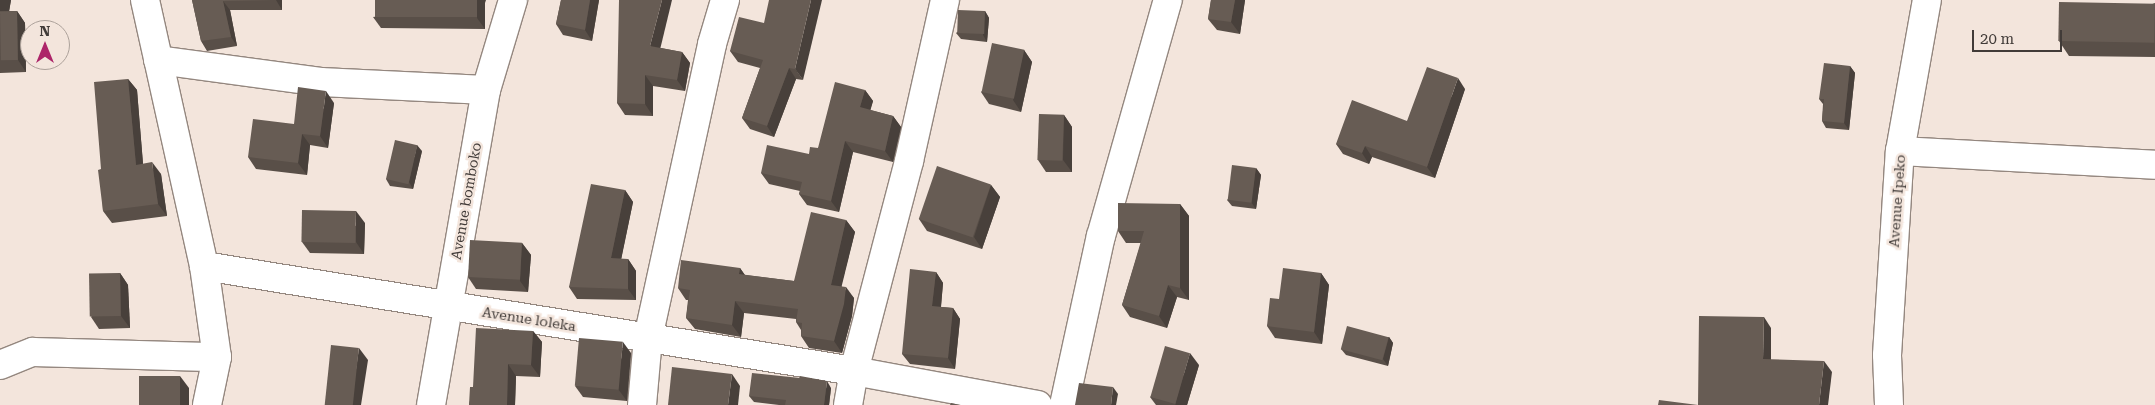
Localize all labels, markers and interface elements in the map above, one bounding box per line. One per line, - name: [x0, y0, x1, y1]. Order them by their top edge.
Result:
- north arrow: [20, 20, 70, 70]
- scale bar: [1975, 20, 2065, 52]
- text: N: [40, 23, 50, 39]
- text: 20 m: [1980, 30, 2014, 48]
- street label: Avenue bomboko: [447, 141, 485, 261]
- street label: Avenue Ipeko: [1885, 154, 1909, 248]
- street label: Avenue loleka: [481, 303, 577, 335]

